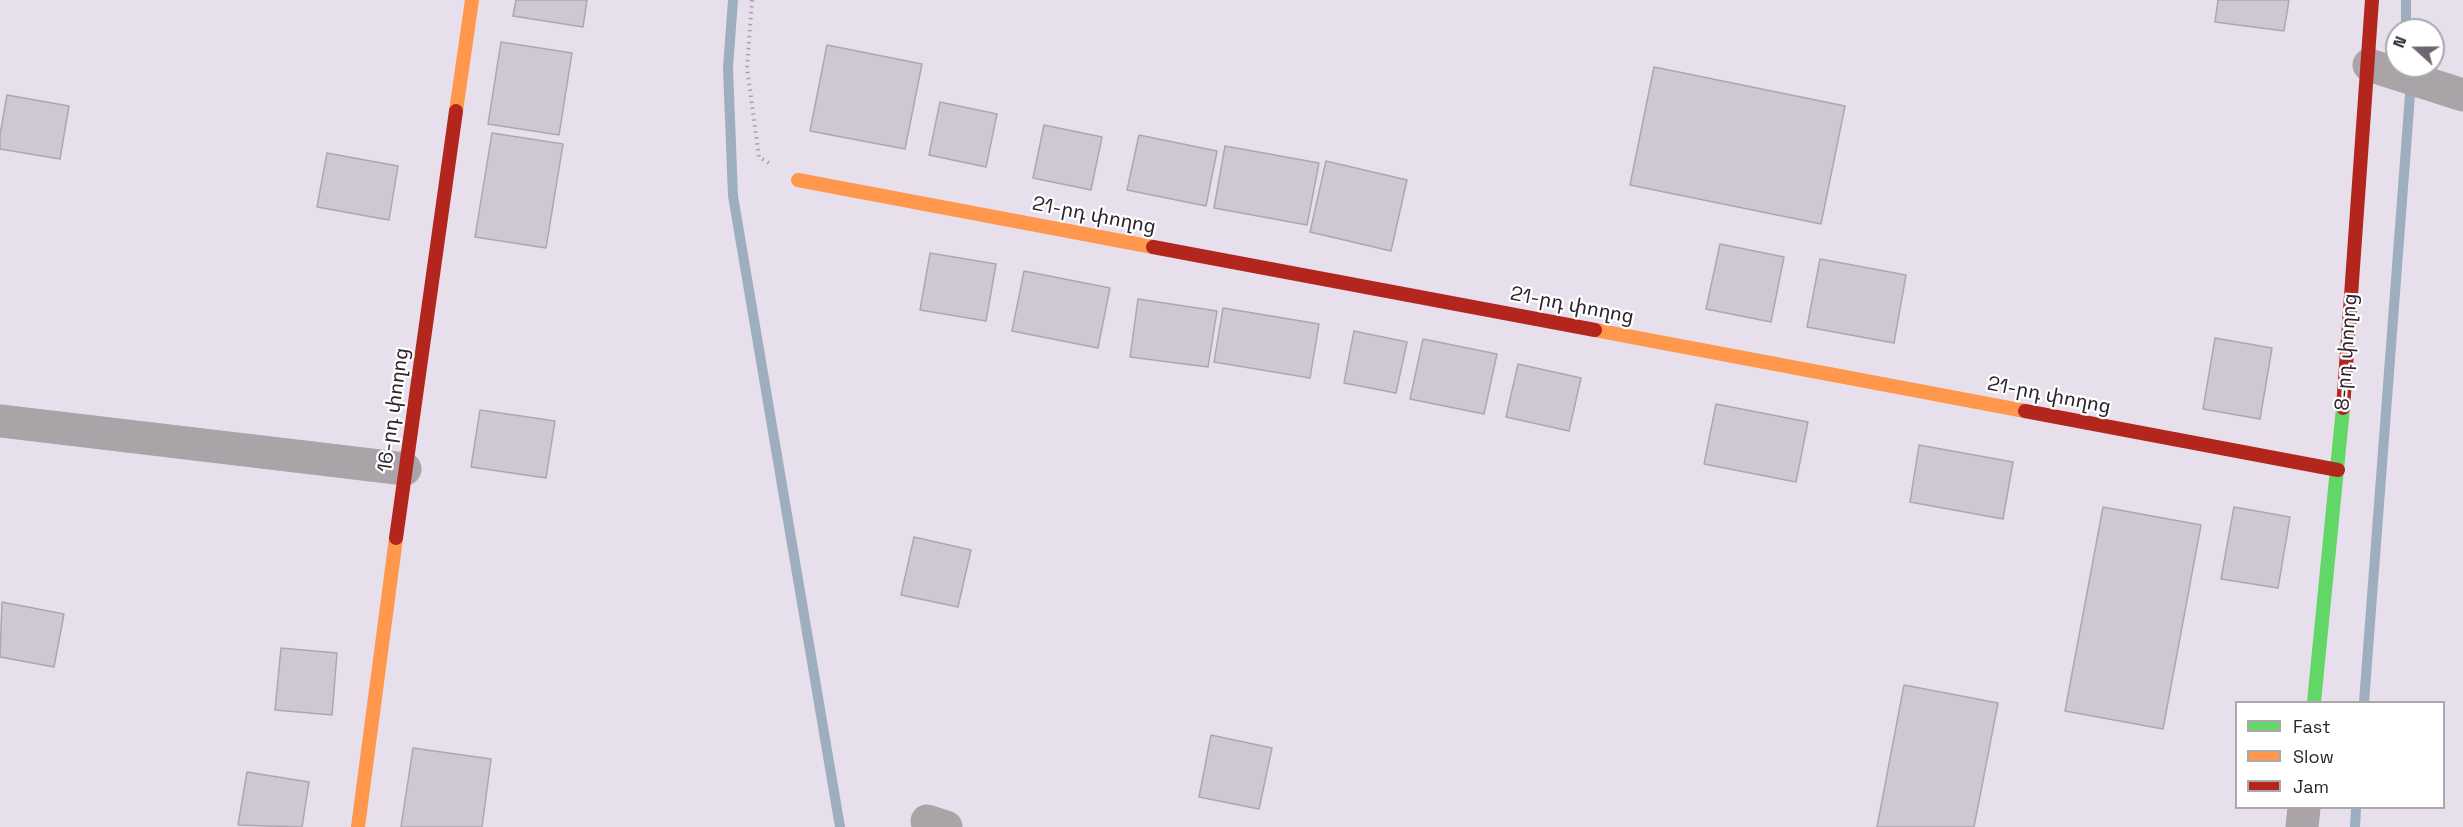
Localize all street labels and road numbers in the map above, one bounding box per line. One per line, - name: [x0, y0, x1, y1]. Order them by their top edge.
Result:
- street label: 21-րդ փողոց: [1030, 192, 1158, 240]
- street label: 21-րդ փողոց: [1508, 282, 1636, 330]
- street label: 8-րդ փողոց: [2331, 293, 2363, 411]
- street label: 16-րդ փողոց: [373, 346, 415, 474]
- street label: 21-րդ փողոց: [1985, 372, 2113, 420]

